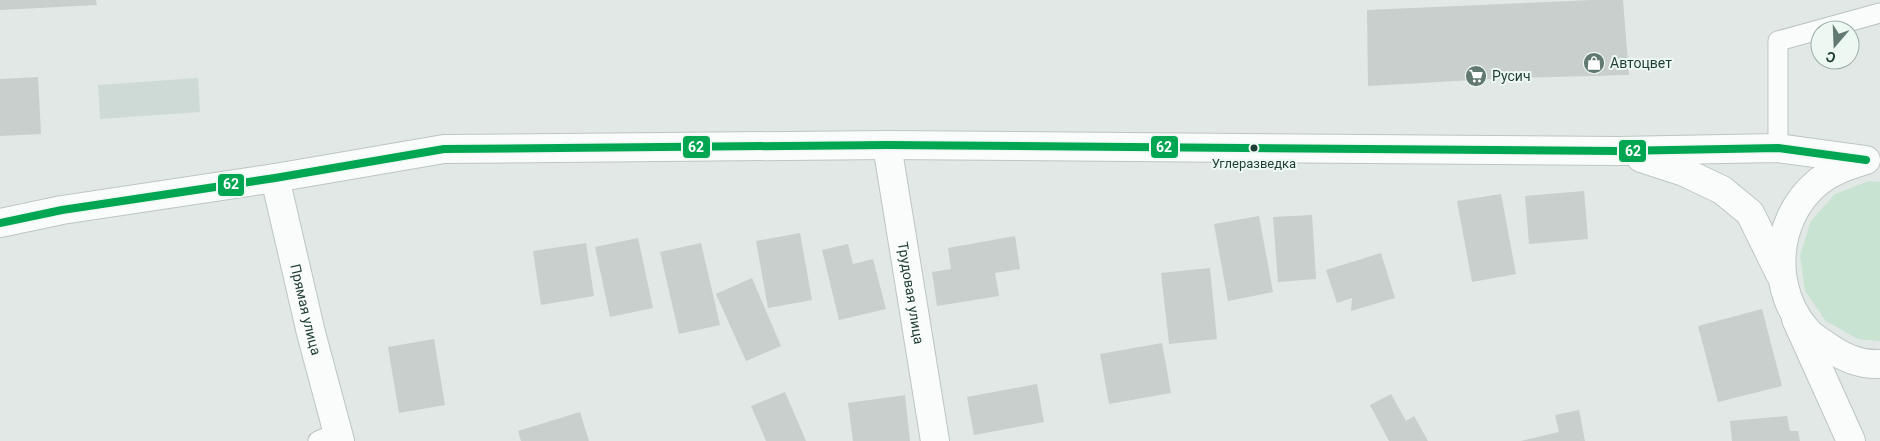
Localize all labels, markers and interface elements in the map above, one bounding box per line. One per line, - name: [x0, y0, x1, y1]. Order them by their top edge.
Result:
- north arrow: [1810, 20, 1860, 70]
- text: С: [1824, 48, 1838, 66]
- shop icon: Автоцвет: [1582, 51, 1606, 75]
- place label: Автоцвет: [1610, 55, 1672, 71]
- supermarket icon: Русич: [1464, 64, 1488, 88]
- place label: Русич: [1492, 68, 1531, 84]
- line badge: 62: [682, 135, 711, 159]
- line badge: 62: [1150, 135, 1179, 159]
- text: 62: [688, 139, 704, 155]
- text: 62: [1156, 139, 1172, 155]
- line badge: 62: [1618, 139, 1647, 163]
- marker: Углеразведка: [1249, 143, 1259, 153]
- text: 62: [1625, 143, 1641, 159]
- place label: Углеразведка: [1212, 156, 1296, 171]
- line badge: 62: [217, 173, 245, 197]
- text: 62: [223, 176, 239, 192]
- street label: Трудовая улица: [895, 241, 927, 345]
- street label: Прямая улица: [287, 262, 325, 357]

